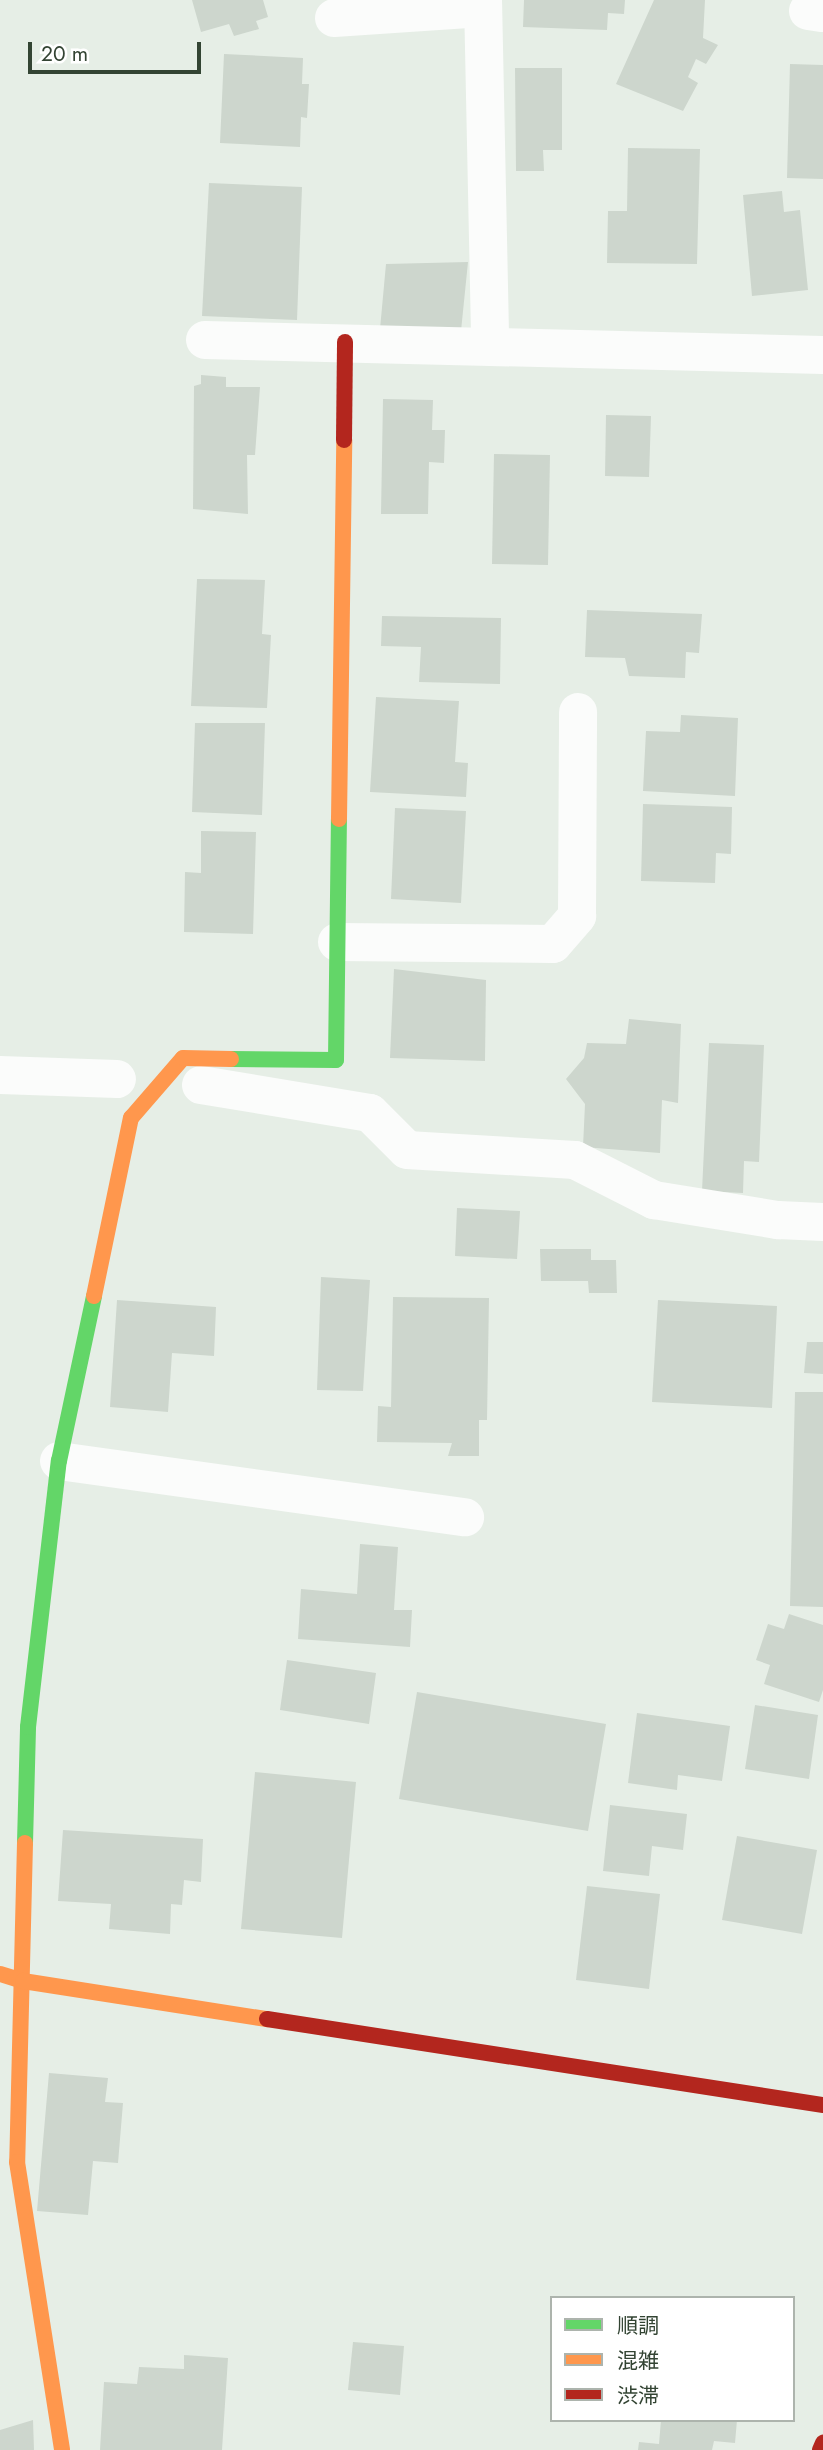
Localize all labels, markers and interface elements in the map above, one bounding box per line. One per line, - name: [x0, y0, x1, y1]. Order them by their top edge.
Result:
- scale bar: [32, 28, 205, 72]
- text: 20 m: [41, 39, 88, 69]
- legend: [550, 2296, 795, 2422]
- text: 順調: [617, 2311, 659, 2341]
- text: 混雑: [617, 2346, 659, 2376]
- text: 渋滞: [617, 2381, 659, 2411]

